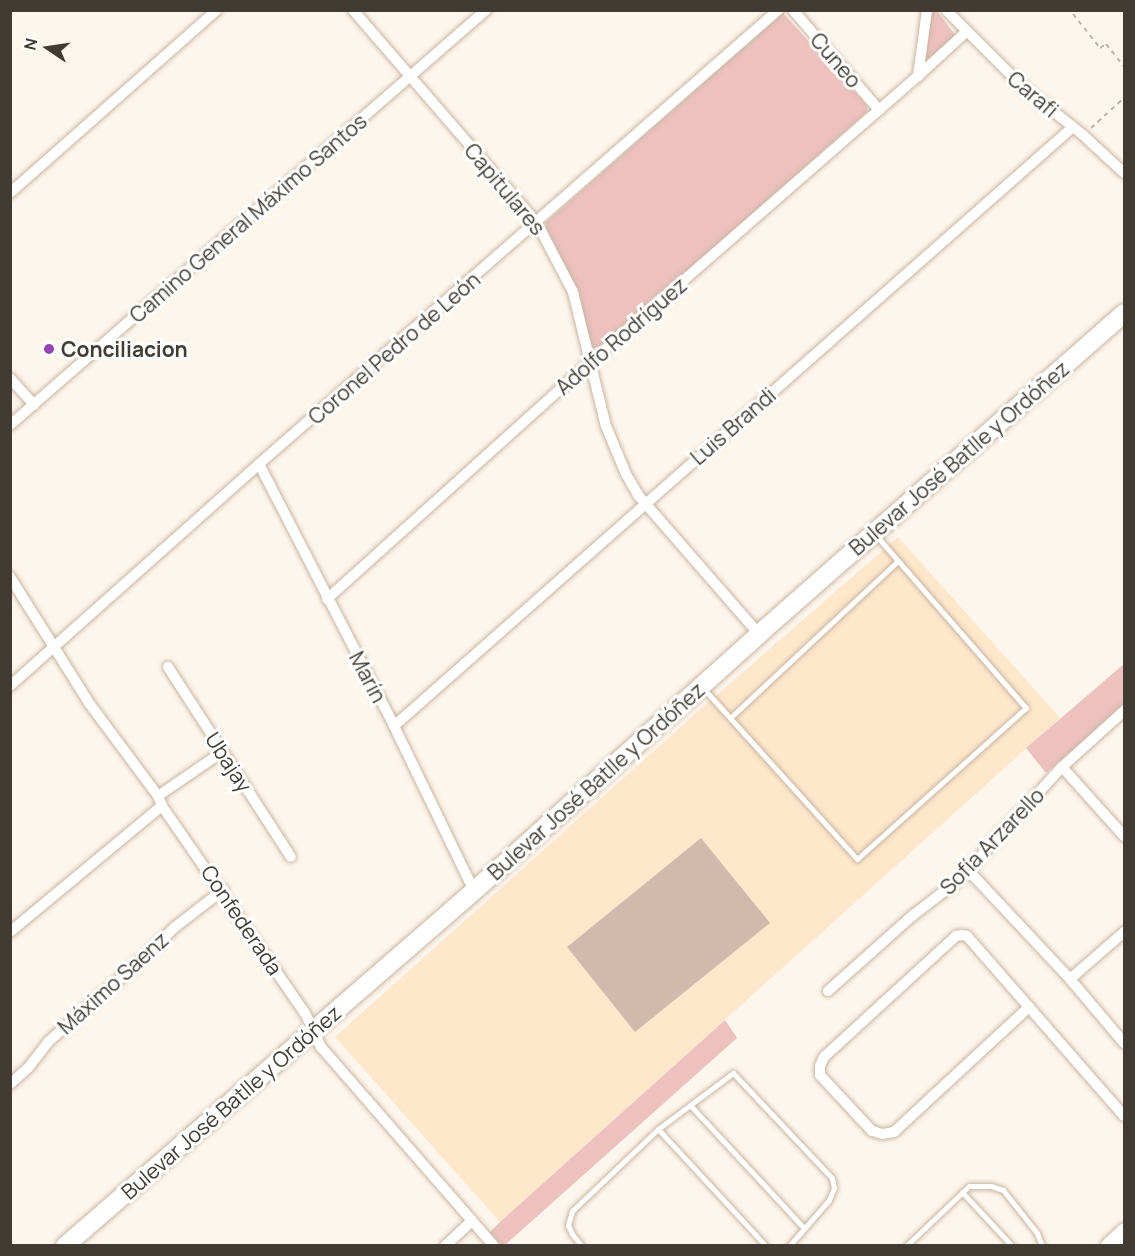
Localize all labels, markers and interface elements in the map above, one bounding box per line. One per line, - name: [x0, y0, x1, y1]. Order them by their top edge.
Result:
- north arrow: [18, 18, 78, 78]
- street label: Cuneo: [805, 27, 867, 93]
- text: N: [18, 36, 42, 52]
- street label: Carafi: [1003, 66, 1063, 122]
- street label: Camino General Máximo Santos: [124, 108, 372, 328]
- street label: Capitulares: [459, 138, 551, 240]
- street label: Coronel Pedro de León: [303, 267, 485, 429]
- street label: Adolfo Rodríguez: [550, 272, 692, 400]
- place label: Conciliacion: [61, 336, 188, 362]
- marker: Conciliacion: [42, 342, 56, 356]
- street label: Bulevar José Batlle y Ordóñez: [844, 356, 1074, 560]
- street label: Luis Brandi: [685, 382, 781, 470]
- street label: Marín: [344, 647, 392, 707]
- street label: Bulevar José Batlle y Ordóñez: [482, 677, 710, 885]
- street label: Ubajay: [200, 727, 258, 797]
- street label: Sofía Arzarello: [935, 782, 1049, 900]
- street label: Confederada: [196, 860, 288, 980]
- street label: Máximo Saenz: [53, 927, 173, 1039]
- street label: Bulevar José Batlle y Ordóñez: [116, 1000, 346, 1204]

